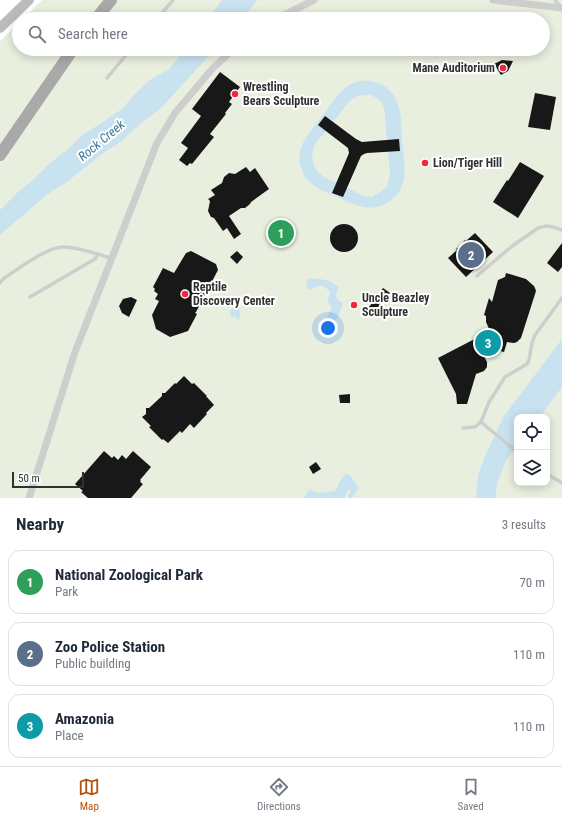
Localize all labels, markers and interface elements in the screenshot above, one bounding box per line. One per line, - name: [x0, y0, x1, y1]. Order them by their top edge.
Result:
- search box: [12, 12, 550, 56]
- icon: search: [26, 23, 48, 45]
- text: Search here: [58, 25, 128, 43]
- place label: Mane Auditorium: [413, 61, 495, 75]
- marker: Mane Auditorium: [498, 63, 508, 73]
- place label: Wrestling Bears Sculpture: [243, 80, 320, 108]
- marker: Wrestling Bears Sculpture: [230, 89, 240, 99]
- water label: Rock Creek: [75, 116, 128, 164]
- place label: Lion/Tiger Hill: [433, 156, 502, 170]
- marker: Lion/Tiger Hill: [420, 158, 430, 168]
- pin: 1: [268, 218, 294, 248]
- pin: 2: [458, 240, 484, 270]
- place label: Reptile Discovery Center: [193, 280, 275, 308]
- marker: Reptile Discovery Center: [180, 289, 190, 299]
- place label: Uncle Beazley Sculpture: [362, 291, 430, 319]
- marker: Uncle Beazley Sculpture: [349, 300, 359, 310]
- your location: [318, 318, 338, 338]
- pin: 3: [475, 328, 501, 358]
- map controls: [514, 414, 550, 486]
- button: locate: [514, 414, 550, 450]
- button: layers: [514, 450, 550, 486]
- scale bar: [12, 470, 84, 489]
- text: 50 m: [18, 472, 40, 485]
- text: Nearby: [16, 514, 64, 534]
- text: 3 results: [502, 517, 546, 532]
- text: National Zoological Park: [55, 566, 203, 584]
- text: 1: [27, 575, 33, 590]
- text: 70 m: [519, 575, 545, 590]
- text: Park: [55, 584, 78, 599]
- text: Zoo Police Station: [55, 638, 165, 656]
- text: 2: [27, 647, 33, 662]
- text: 110 m: [513, 647, 545, 662]
- text: Public building: [55, 656, 131, 671]
- text: Amazonia: [55, 710, 114, 728]
- text: 3: [27, 719, 33, 734]
- text: 110 m: [513, 719, 545, 734]
- text: Place: [55, 728, 84, 743]
- tab: Map: [78, 776, 100, 813]
- tab: Directions: [257, 776, 301, 813]
- tab: Saved: [458, 776, 484, 813]

